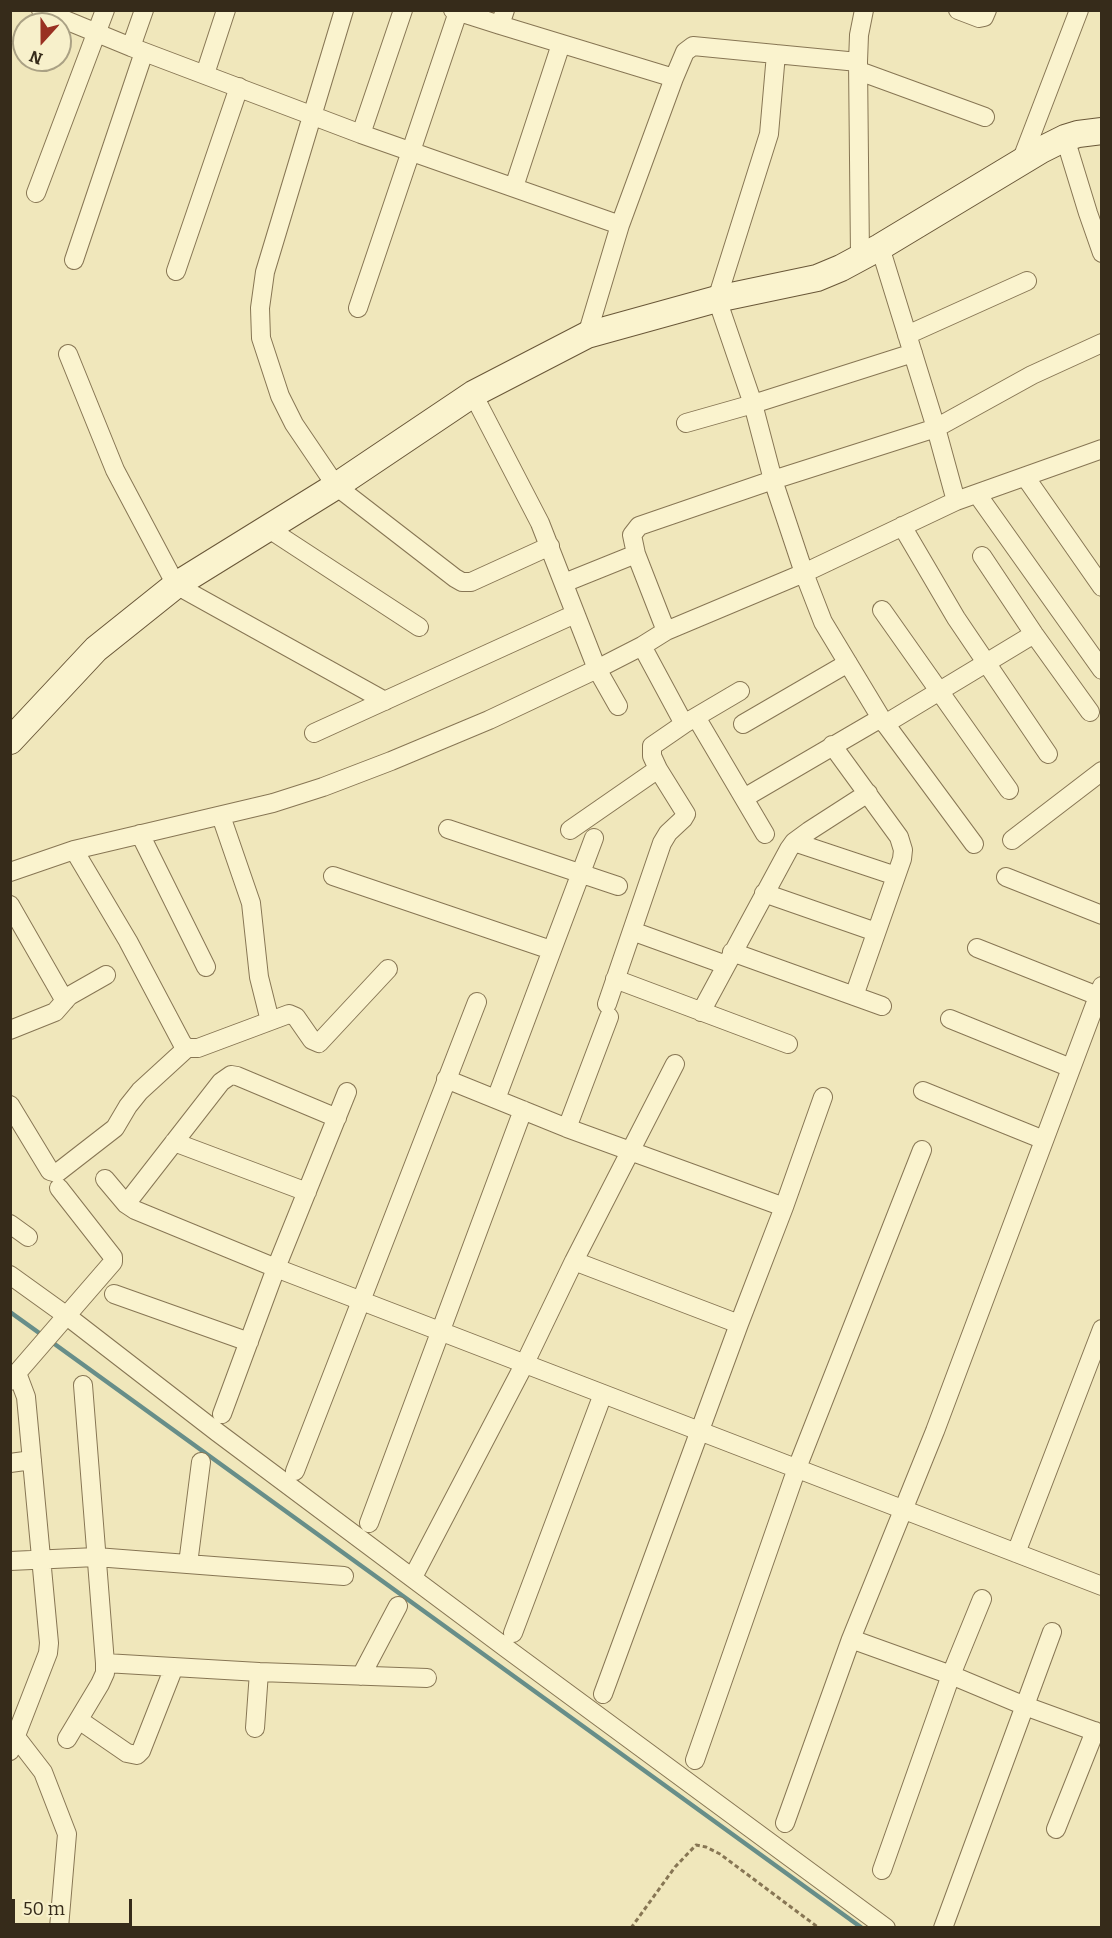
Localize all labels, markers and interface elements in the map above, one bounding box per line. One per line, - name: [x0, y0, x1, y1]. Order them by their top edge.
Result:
- north arrow: [12, 12, 72, 72]
- text: N: [27, 46, 45, 68]
- scale bar: [15, 1887, 135, 1925]
- text: 50 m: [23, 1898, 65, 1920]

